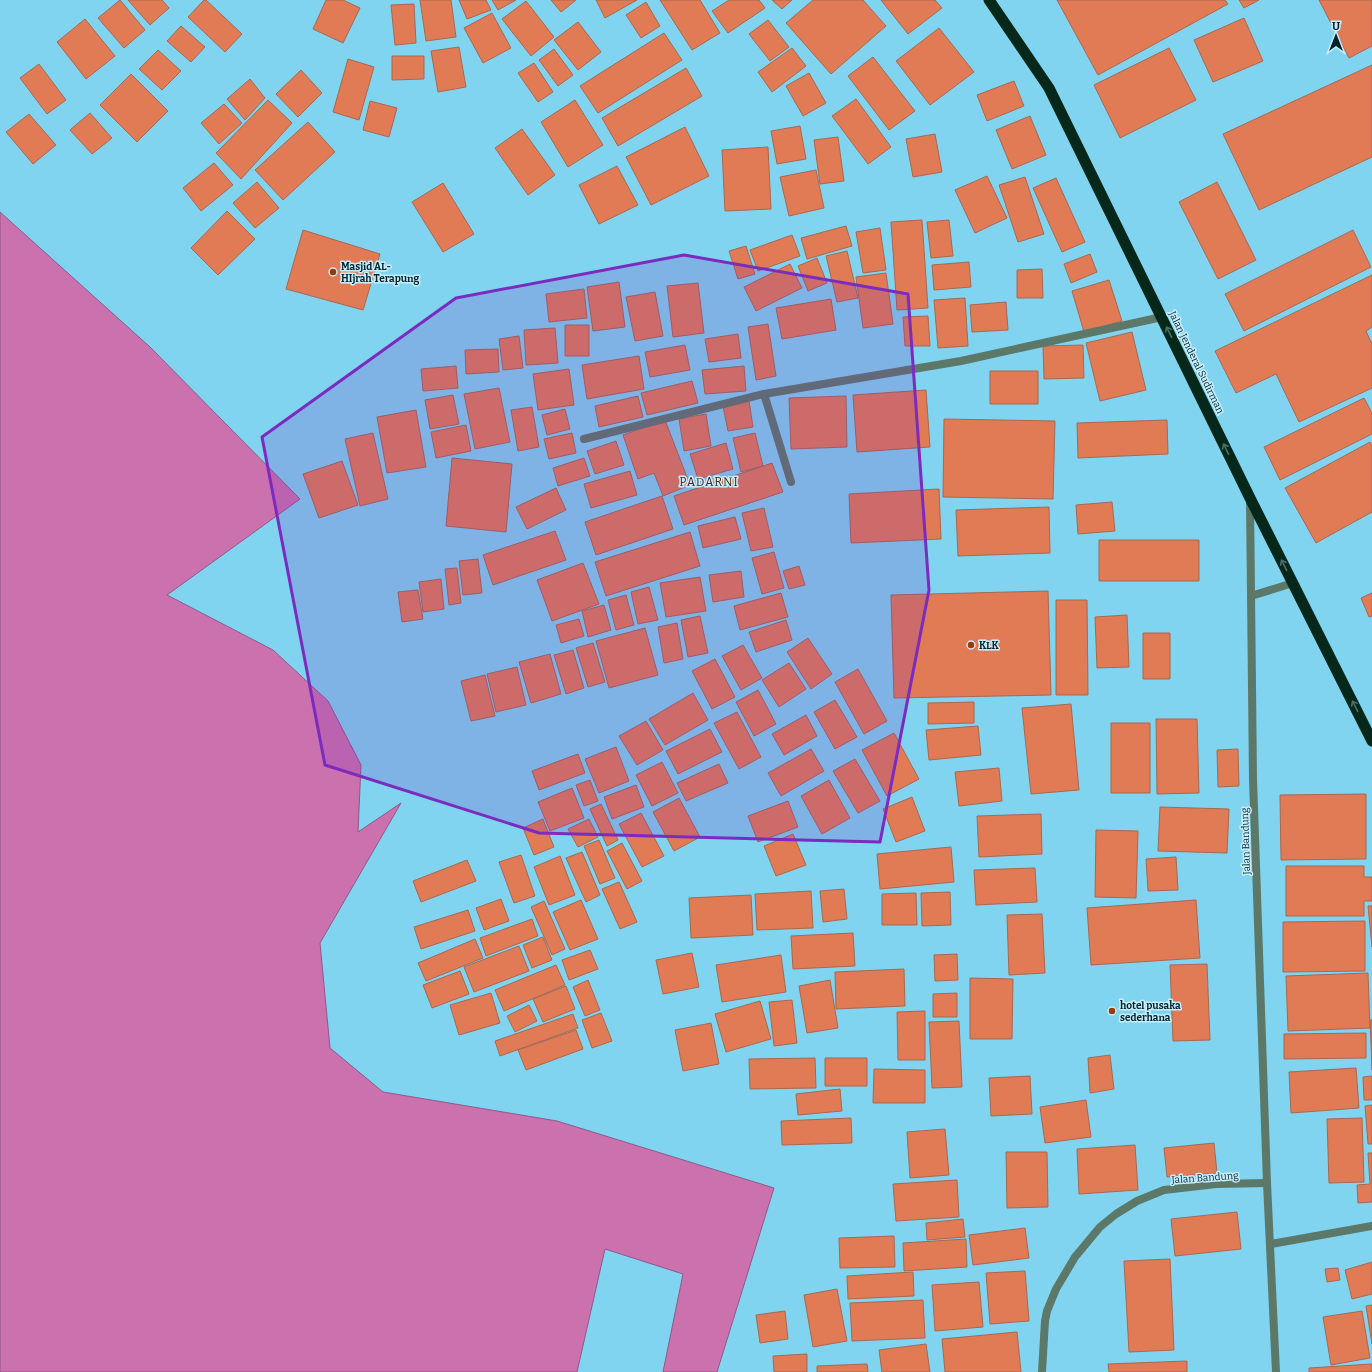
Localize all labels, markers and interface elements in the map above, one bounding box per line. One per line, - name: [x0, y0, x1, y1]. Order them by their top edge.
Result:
- north arrow: [1316, 16, 1356, 56]
- text: U: [1332, 20, 1340, 33]
- place label: Masjid AL- HIjrah Terapung: [341, 261, 420, 285]
- marker: Masjid AL- HIjrah Terapung: [328, 267, 338, 277]
- street label: Jalan Jenderal Sudirman: [1166, 308, 1226, 416]
- one-way arrow: [1165, 326, 1172, 338]
- one-way arrow: [1222, 443, 1229, 455]
- district label: PADARNI: [679, 475, 739, 489]
- one-way arrow: [1280, 559, 1287, 571]
- marker: KLK: [966, 640, 976, 650]
- place label: KLK: [979, 640, 1000, 652]
- one-way arrow: [1350, 701, 1358, 713]
- street label: Jalan Bandung: [1239, 807, 1253, 876]
- place label: hotel pusaka sederhana: [1120, 1000, 1181, 1024]
- marker: hotel pusaka sederhana: [1107, 1006, 1117, 1016]
- street label: Jalan Bandung: [1170, 1170, 1239, 1186]

